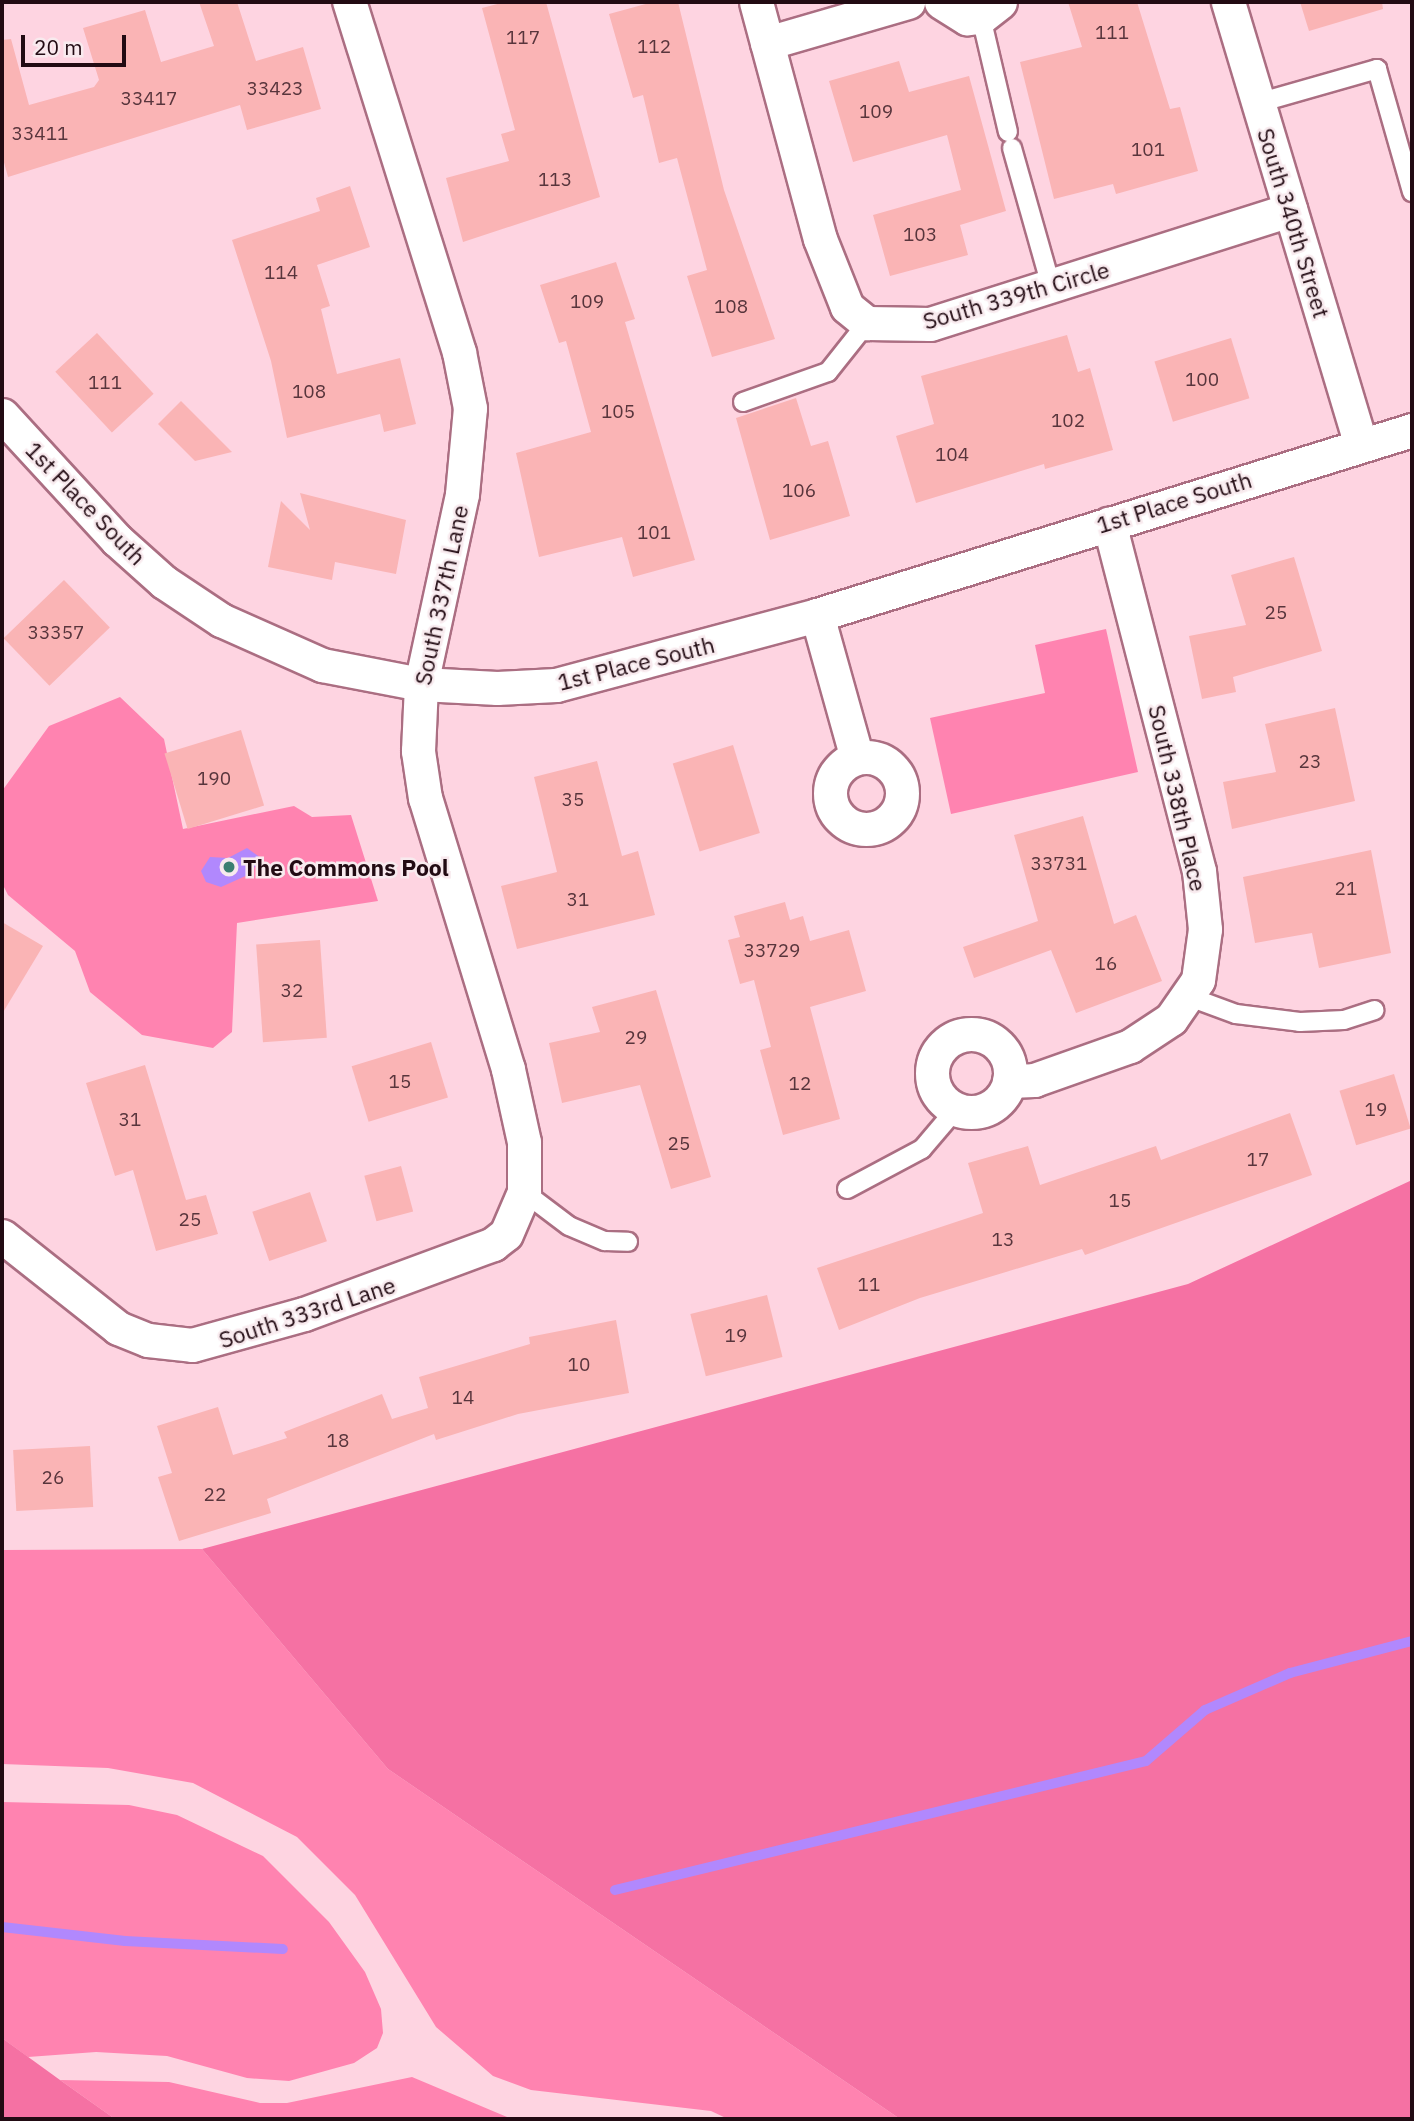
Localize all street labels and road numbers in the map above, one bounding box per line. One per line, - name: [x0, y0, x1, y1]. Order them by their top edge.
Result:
- street label: South 340th Street: [1252, 125, 1336, 321]
- street label: South 339th Circle: [920, 255, 1112, 335]
- street label: 1st Place South: [20, 436, 152, 570]
- street label: 1st Place South: [1093, 465, 1255, 539]
- street label: South 337th Lane: [408, 502, 474, 688]
- street label: 1st Place South: [555, 630, 717, 696]
- street label: South 338th Place: [1143, 702, 1213, 894]
- street label: South 333rd Lane: [215, 1270, 399, 1354]

